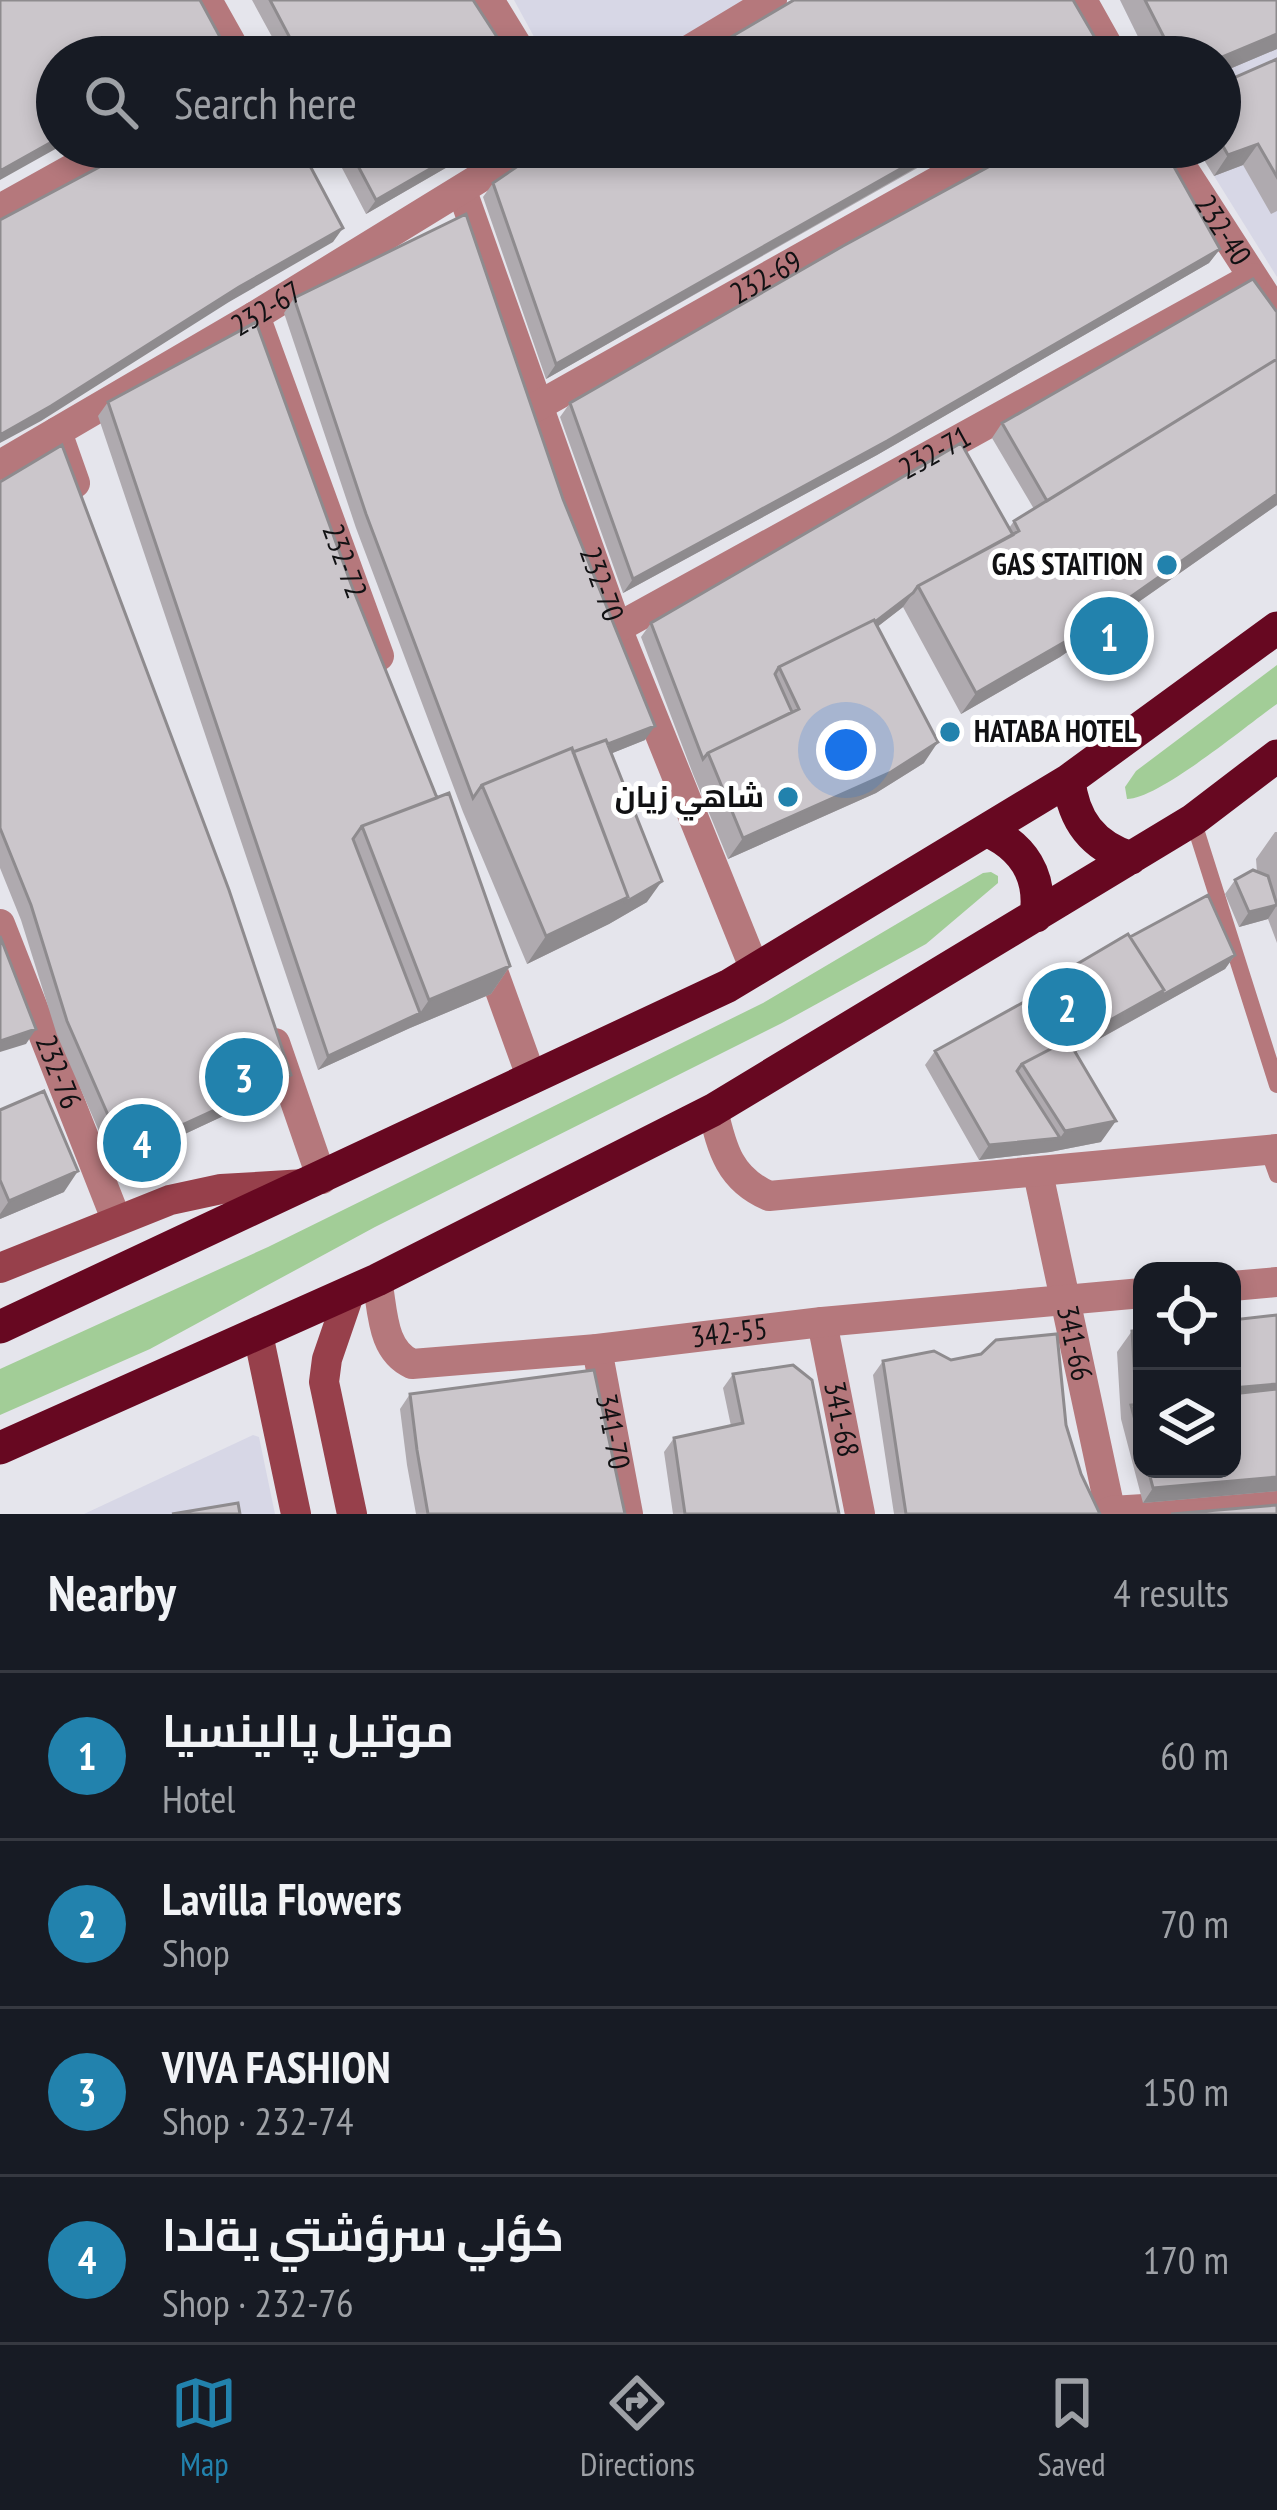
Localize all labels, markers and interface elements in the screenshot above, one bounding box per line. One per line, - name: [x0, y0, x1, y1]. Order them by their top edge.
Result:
- search box: [36, 36, 1241, 168]
- icon: search: [78, 69, 144, 135]
- text: Search here: [174, 73, 357, 131]
- street label: 232-40: [1187, 187, 1261, 272]
- street label: 232-69: [723, 241, 808, 312]
- street label: 232-67: [223, 271, 309, 344]
- street label: 232-71: [891, 416, 977, 487]
- street label: 232-72: [314, 518, 377, 603]
- street label: 232-70: [572, 541, 634, 626]
- place label: GAS STAITION: [992, 544, 1143, 583]
- marker: GAS STAITION: [1154, 552, 1180, 578]
- pin: 1: [1070, 591, 1148, 681]
- place label: HATABA HOTEL: [974, 711, 1137, 750]
- marker: HATABA HOTEL: [937, 719, 963, 745]
- your location: [816, 720, 876, 780]
- place label: شاهي زيان: [615, 776, 764, 821]
- marker: شاهي زيان: [775, 784, 801, 810]
- pin: 2: [1028, 962, 1106, 1052]
- street label: 232-76: [27, 1029, 92, 1114]
- pin: 3: [205, 1032, 283, 1122]
- pin: 4: [103, 1098, 181, 1188]
- map controls: [1133, 1262, 1241, 1478]
- button: locate: [1133, 1262, 1241, 1370]
- street label: 341-66: [1049, 1301, 1103, 1384]
- street label: 342-55: [689, 1308, 769, 1356]
- button: layers: [1133, 1370, 1241, 1478]
- street label: 341-68: [816, 1378, 869, 1460]
- street label: 341-70: [588, 1390, 640, 1472]
- text: Nearby: [48, 1559, 176, 1625]
- text: 4 results: [1113, 1567, 1229, 1618]
- text: موتيل پالينسيا: [162, 1701, 454, 1759]
- text: 1: [78, 1730, 96, 1781]
- text: 60 m: [1160, 1730, 1229, 1781]
- text: Hotel: [162, 1773, 235, 1824]
- text: Lavilla Flowers: [162, 1869, 402, 1927]
- text: 2: [78, 1898, 96, 1949]
- text: 70 m: [1160, 1898, 1229, 1949]
- text: Shop: [162, 1927, 230, 1978]
- text: VIVA FASHION: [162, 2037, 390, 2095]
- text: 3: [78, 2066, 96, 2117]
- text: 150 m: [1143, 2066, 1229, 2117]
- text: Shop · 232-74: [162, 2095, 354, 2146]
- text: كؤلي سرؤشتي يةلدا: [162, 2205, 564, 2263]
- text: 4: [78, 2234, 96, 2285]
- text: 170 m: [1143, 2234, 1229, 2285]
- text: Shop · 232-76: [162, 2277, 354, 2328]
- tab: Map: [171, 2370, 237, 2485]
- tab: Directions: [580, 2370, 695, 2485]
- tab: Saved: [1038, 2370, 1106, 2485]

